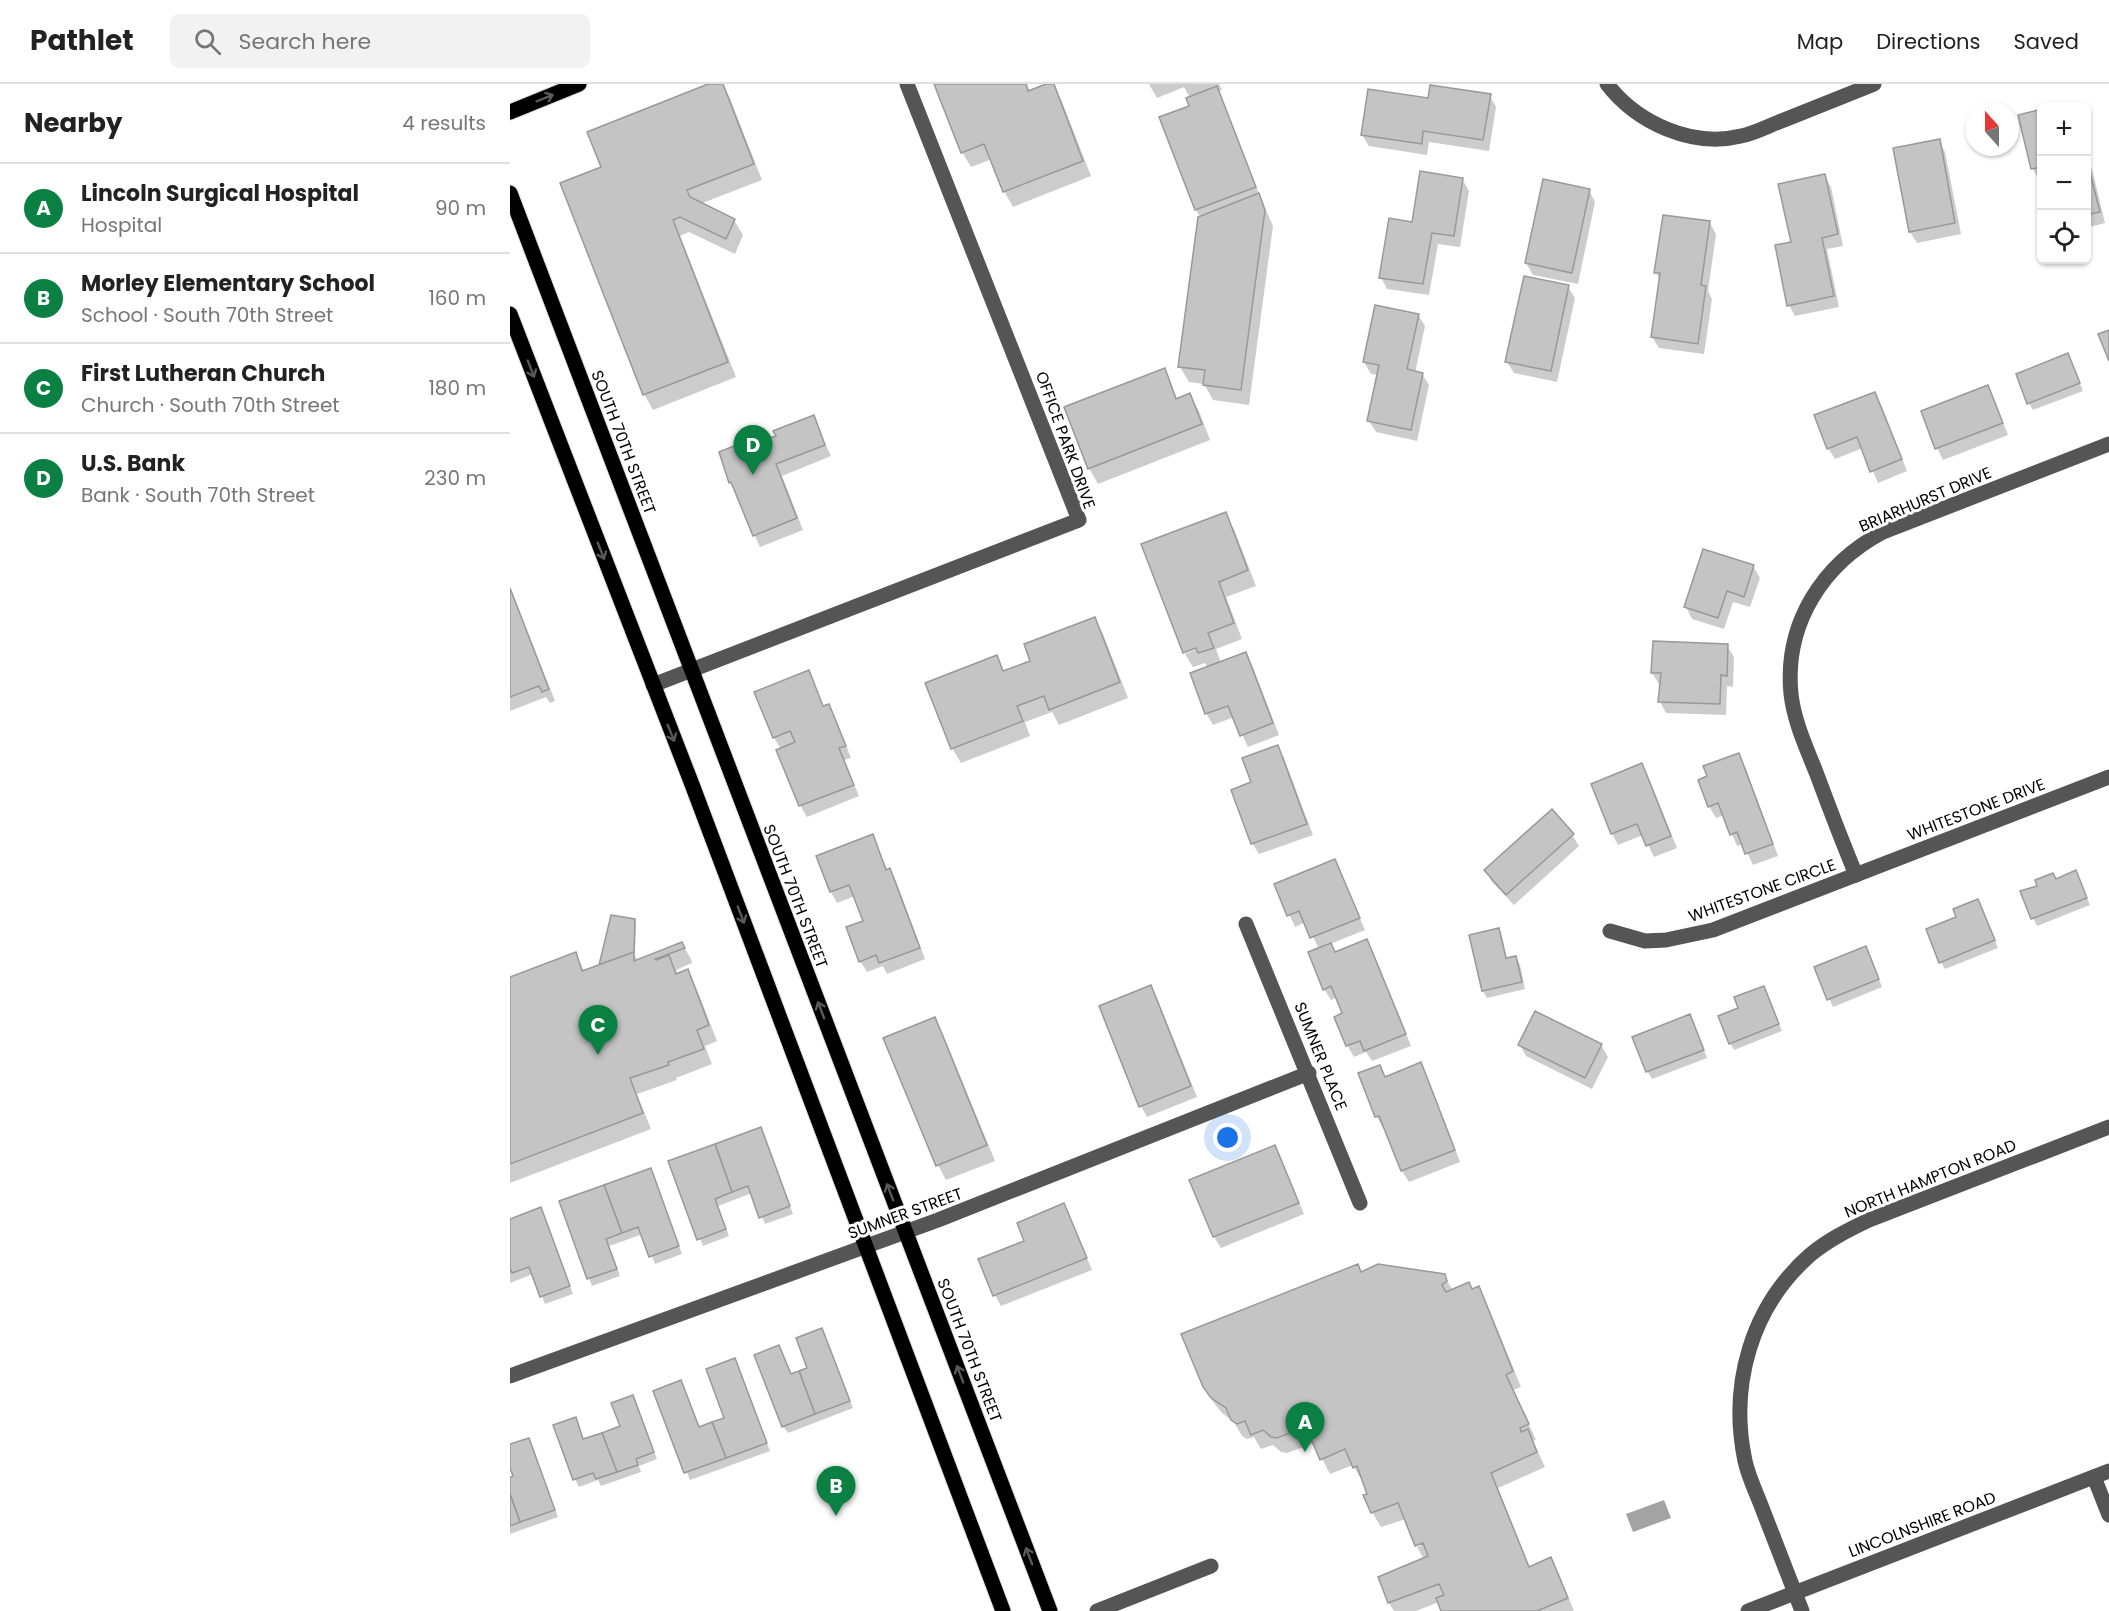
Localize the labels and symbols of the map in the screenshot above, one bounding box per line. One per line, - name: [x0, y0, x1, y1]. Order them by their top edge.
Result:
- one-way arrow: [535, 92, 553, 103]
- north arrow: [1965, 102, 2019, 156]
- one-way arrow: [526, 359, 537, 378]
- street label: SOUTH 70TH STREET: [585, 367, 662, 518]
- street label: OFFICE PARK DRIVE: [1030, 368, 1101, 512]
- pin: D: [734, 426, 772, 475]
- street label: BRIARHURST DRIVE: [1855, 461, 1995, 538]
- one-way arrow: [596, 541, 607, 560]
- one-way arrow: [667, 723, 678, 742]
- street label: WHITESTONE DRIVE: [1904, 773, 2048, 846]
- street label: SOUTH 70TH STREET: [757, 821, 834, 972]
- street label: WHITESTONE CIRCLE: [1685, 853, 1839, 928]
- one-way arrow: [737, 905, 748, 924]
- street label: SUMNER PLACE: [1288, 999, 1353, 1114]
- one-way arrow: [814, 1001, 825, 1020]
- pin: C: [578, 1006, 617, 1055]
- your location: [1213, 1123, 1242, 1152]
- street label: NORTH HAMPTON ROAD: [1841, 1133, 2020, 1224]
- street label: SUMNER STREET: [845, 1182, 966, 1245]
- one-way arrow: [884, 1183, 895, 1202]
- street label: SOUTH 70TH STREET: [931, 1275, 1008, 1426]
- one-way arrow: [954, 1365, 965, 1384]
- pin: A: [1286, 1402, 1324, 1452]
- pin: B: [816, 1466, 856, 1516]
- street label: LINCOLNSHIRE ROAD: [1845, 1486, 1999, 1563]
- one-way arrow: [1023, 1548, 1034, 1566]

